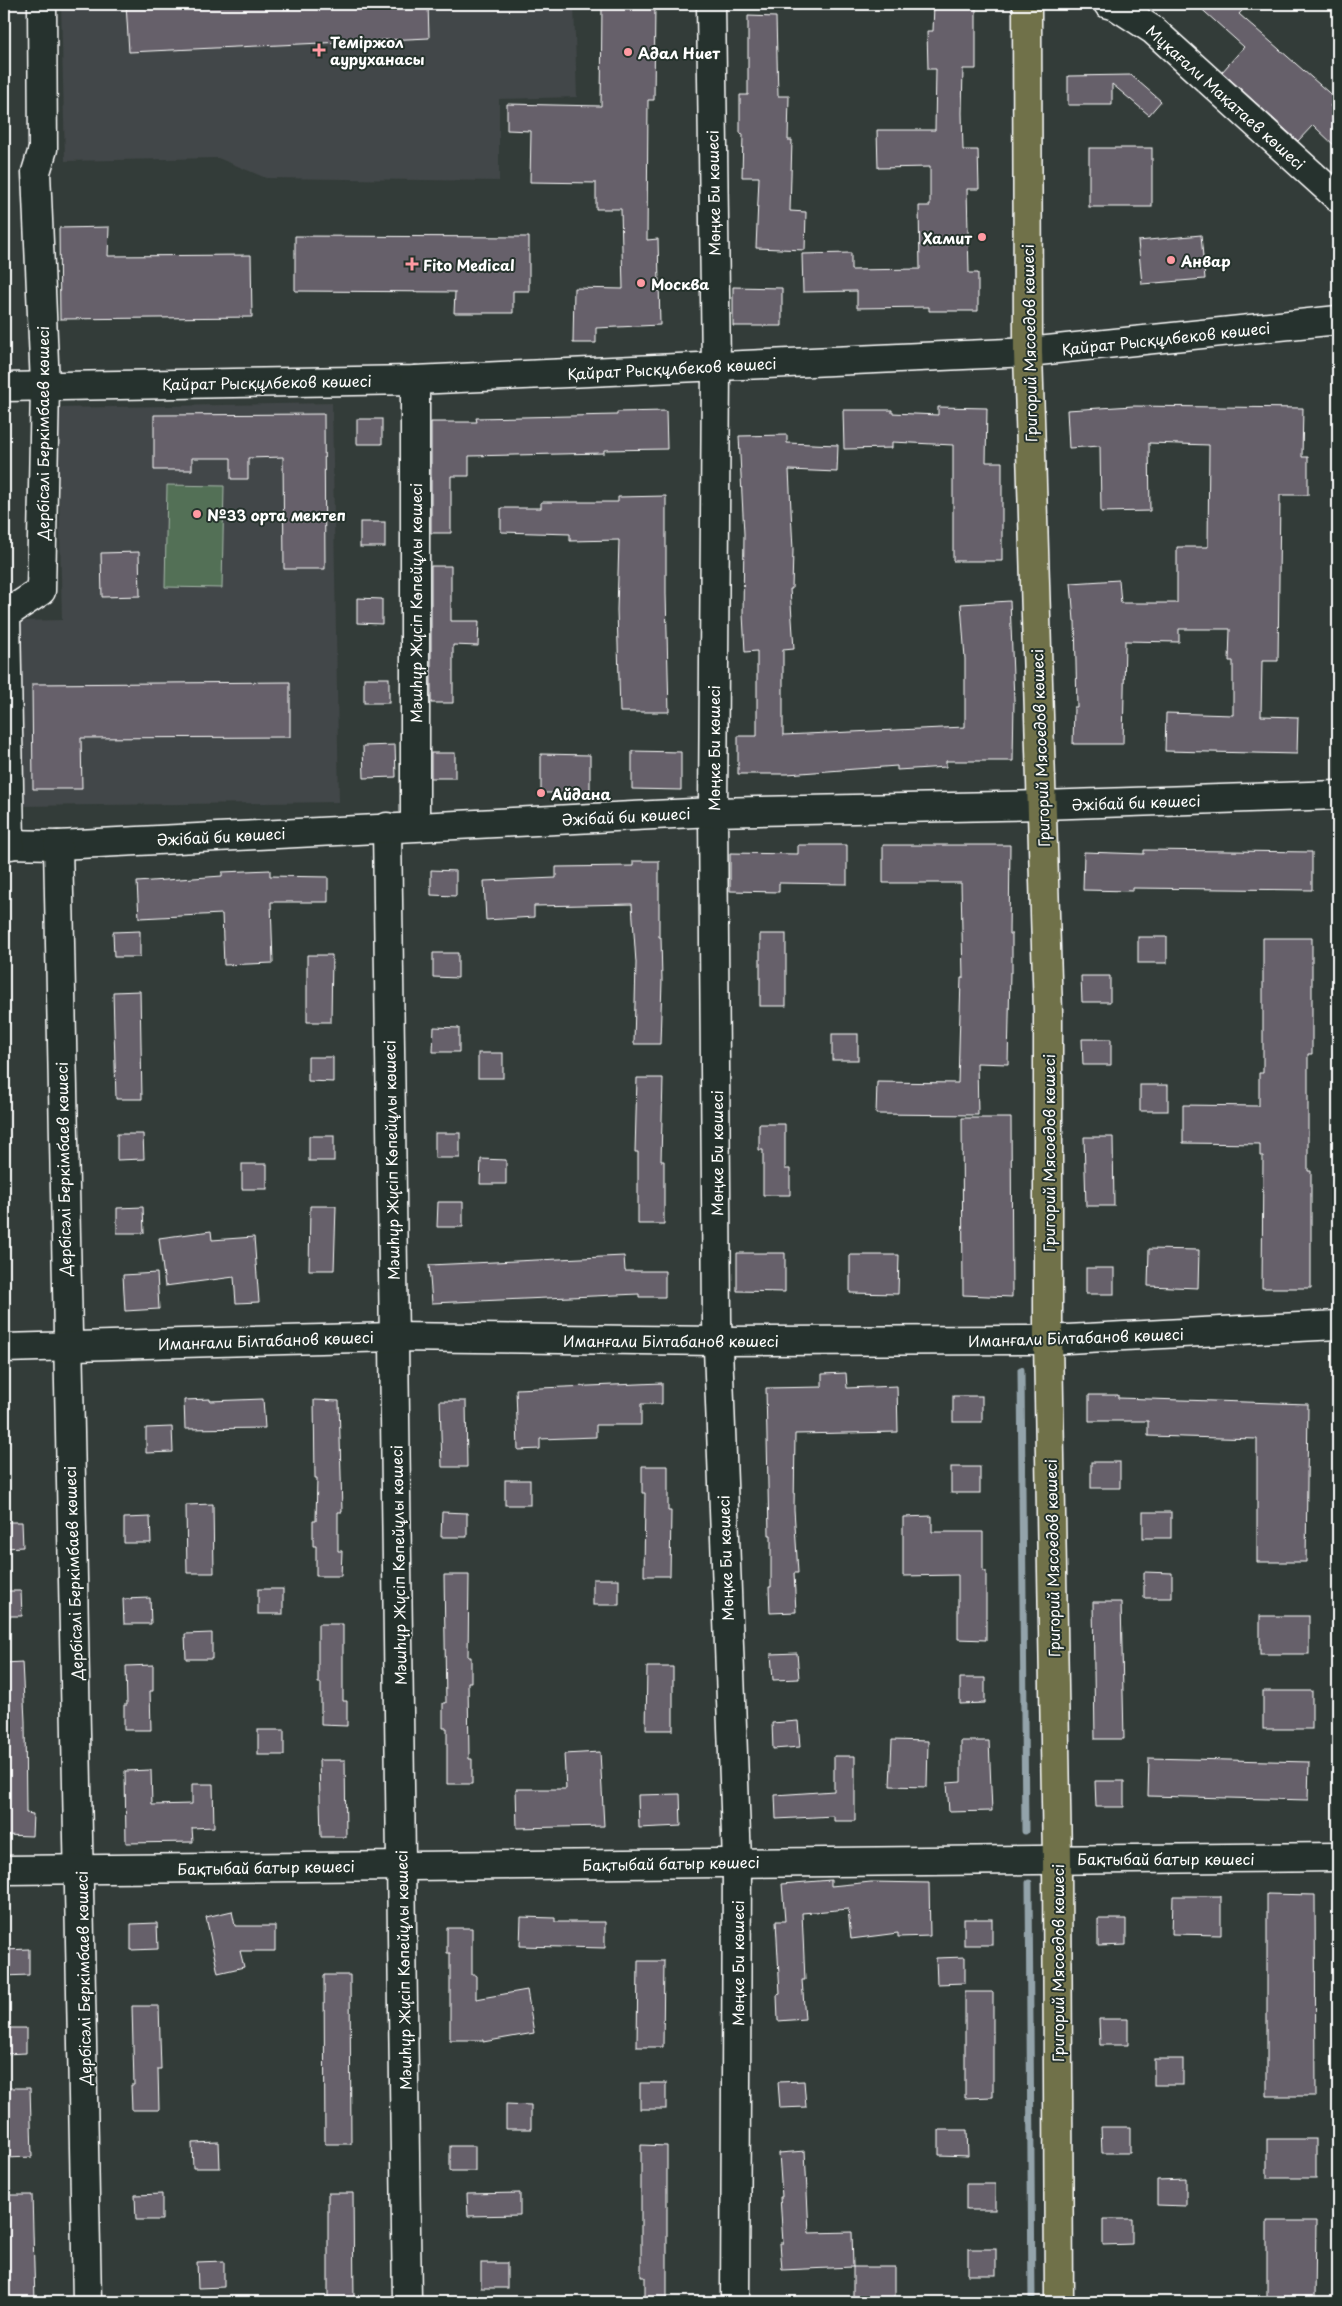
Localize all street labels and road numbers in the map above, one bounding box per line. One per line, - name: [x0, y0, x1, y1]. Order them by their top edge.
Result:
- street label: Мұқағали Мақатаев көшесі: [1141, 19, 1311, 175]
- street label: Мөңке Би көшесі: [700, 130, 726, 256]
- street label: Григорий Мясоедов көшесі: [1016, 244, 1042, 442]
- street label: Қайрат Рысқұлбеков көшесі: [1061, 316, 1271, 360]
- street label: Дербісәлі Беркімбаев көшесі: [31, 326, 54, 541]
- street label: Қайрат Рысқұлбеков көшесі: [567, 351, 777, 385]
- street label: Қайрат Рысқұлбеков көшесі: [162, 369, 372, 395]
- street label: Мәшһүр Жүсіп Көпейұлы көшесі: [404, 483, 427, 723]
- street label: Григорий Мясоедов көшесі: [1025, 649, 1055, 847]
- street label: Мөңке Би көшесі: [702, 685, 725, 811]
- street label: Әжібай би көшесі: [1071, 788, 1201, 816]
- street label: Әжібай би көшесі: [561, 801, 691, 831]
- street label: Әжібай би көшесі: [156, 821, 286, 851]
- street label: Мәшһүр Жүсіп Көпейұлы көшесі: [377, 1040, 405, 1280]
- street label: Григорий Мясоедов көшесі: [1037, 1054, 1060, 1252]
- street label: Дербісәлі Беркімбаев көшесі: [50, 1062, 76, 1277]
- street label: Мөңке Би көшесі: [705, 1090, 728, 1216]
- street label: Иманғали Білтабанов көшесі: [968, 1322, 1184, 1352]
- street label: Иманғали Білтабанов көшесі: [158, 1325, 374, 1355]
- street label: Иманғали Білтабанов көшесі: [563, 1329, 779, 1352]
- street label: Мәшһүр Жүсіп Көпейұлы көшесі: [384, 1445, 412, 1685]
- street label: Григорий Мясоедов көшесі: [1039, 1459, 1065, 1657]
- street label: Дербісәлі Беркімбаев көшесі: [58, 1465, 88, 1682]
- street label: Мөңке Би көшесі: [711, 1495, 739, 1621]
- street label: Бақтыбай батыр көшесі: [1077, 1847, 1255, 1870]
- street label: Мәшһүр Жүсіп Көпейұлы көшесі: [389, 1850, 417, 2090]
- street label: Бақтыбай батыр көшесі: [582, 1850, 760, 1876]
- street label: Бақтыбай батыр көшесі: [177, 1854, 355, 1880]
- street label: Григорий Мясоедов көшесі: [1046, 1864, 1069, 2062]
- street label: Дербісәлі Беркімбаев көшесі: [70, 1871, 96, 2086]
- street label: Мөңке Би көшесі: [726, 1900, 749, 2026]

